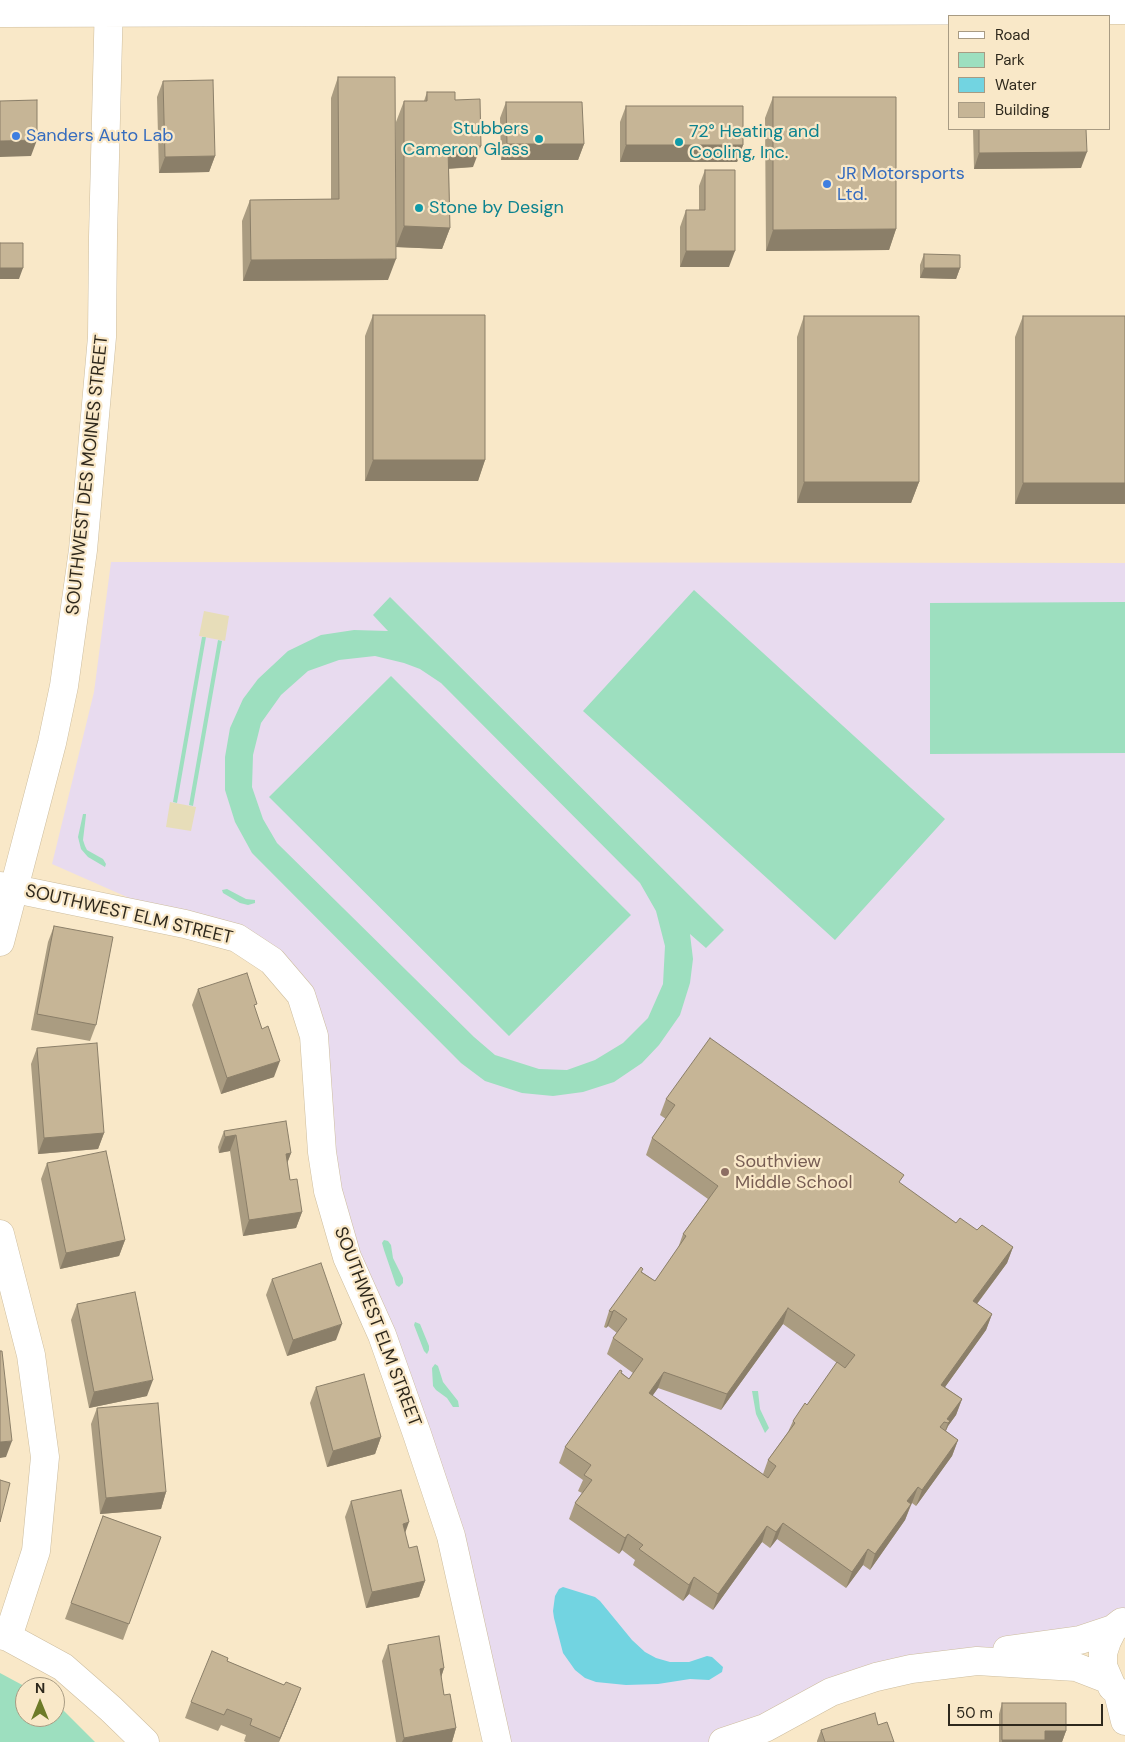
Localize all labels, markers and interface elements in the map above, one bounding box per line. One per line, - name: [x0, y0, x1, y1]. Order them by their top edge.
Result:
- legend: [948, 15, 1110, 130]
- text: Road: [995, 25, 1030, 45]
- text: Park: [995, 50, 1025, 70]
- text: Water: [995, 75, 1036, 95]
- text: Building: [995, 100, 1050, 120]
- place label: Stubbers Cameron Glass: [402, 118, 529, 160]
- place label: 72° Heating and Cooling, Inc.: [689, 121, 819, 163]
- place label: Sanders Auto Lab: [26, 125, 173, 147]
- marker: Sanders Auto Lab: [10, 130, 22, 142]
- marker: Stubbers Cameron Glass: [533, 133, 545, 145]
- marker: 72° Heating and Cooling, Inc.: [673, 136, 685, 148]
- place label: JR Motorsports Ltd.: [837, 163, 965, 205]
- marker: JR Motorsports Ltd.: [821, 178, 833, 190]
- place label: Stone by Design: [429, 197, 564, 219]
- marker: Stone by Design: [413, 202, 425, 214]
- street label: SOUTHWEST DES MOINES STREET: [63, 334, 113, 616]
- street label: SOUTHWEST ELM STREET: [23, 881, 235, 949]
- place label: Southview Middle School: [735, 1151, 853, 1194]
- marker: Southview Middle School: [719, 1166, 731, 1178]
- street label: SOUTHWEST ELM STREET: [329, 1224, 425, 1430]
- north arrow: [15, 1677, 65, 1727]
- text: N: [35, 1679, 45, 1697]
- scale bar: [950, 1694, 1105, 1726]
- text: 50 m: [956, 1703, 993, 1723]

